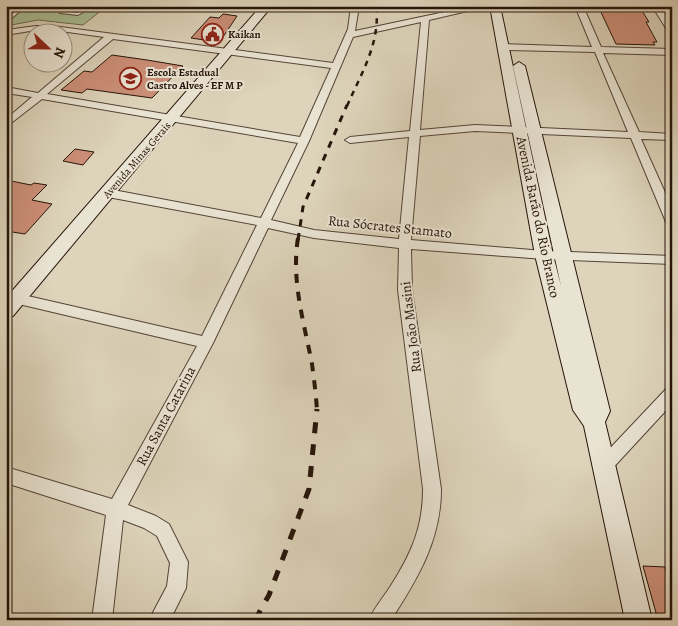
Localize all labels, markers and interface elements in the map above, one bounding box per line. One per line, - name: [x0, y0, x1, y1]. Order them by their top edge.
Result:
- north arrow: [22, 22, 72, 72]
- public building icon: Kaikan: [200, 22, 224, 46]
- place label: Kaikan: [228, 27, 261, 42]
- text: N: [49, 44, 70, 61]
- place label: Escola Estadual Castro Alves - EF M P: [147, 65, 243, 93]
- school or university icon: Escola Estadual Castro Alves - EF M P: [119, 66, 143, 90]
- street label: Avenida Minas Gerais: [99, 118, 174, 202]
- street label: Avenida Barão do Rio Branco: [511, 134, 564, 300]
- street label: Rua Sócrates Stamato: [327, 211, 453, 243]
- street label: Rua João Masini: [396, 280, 426, 374]
- street label: Rua Santa Catarina: [132, 362, 200, 469]

